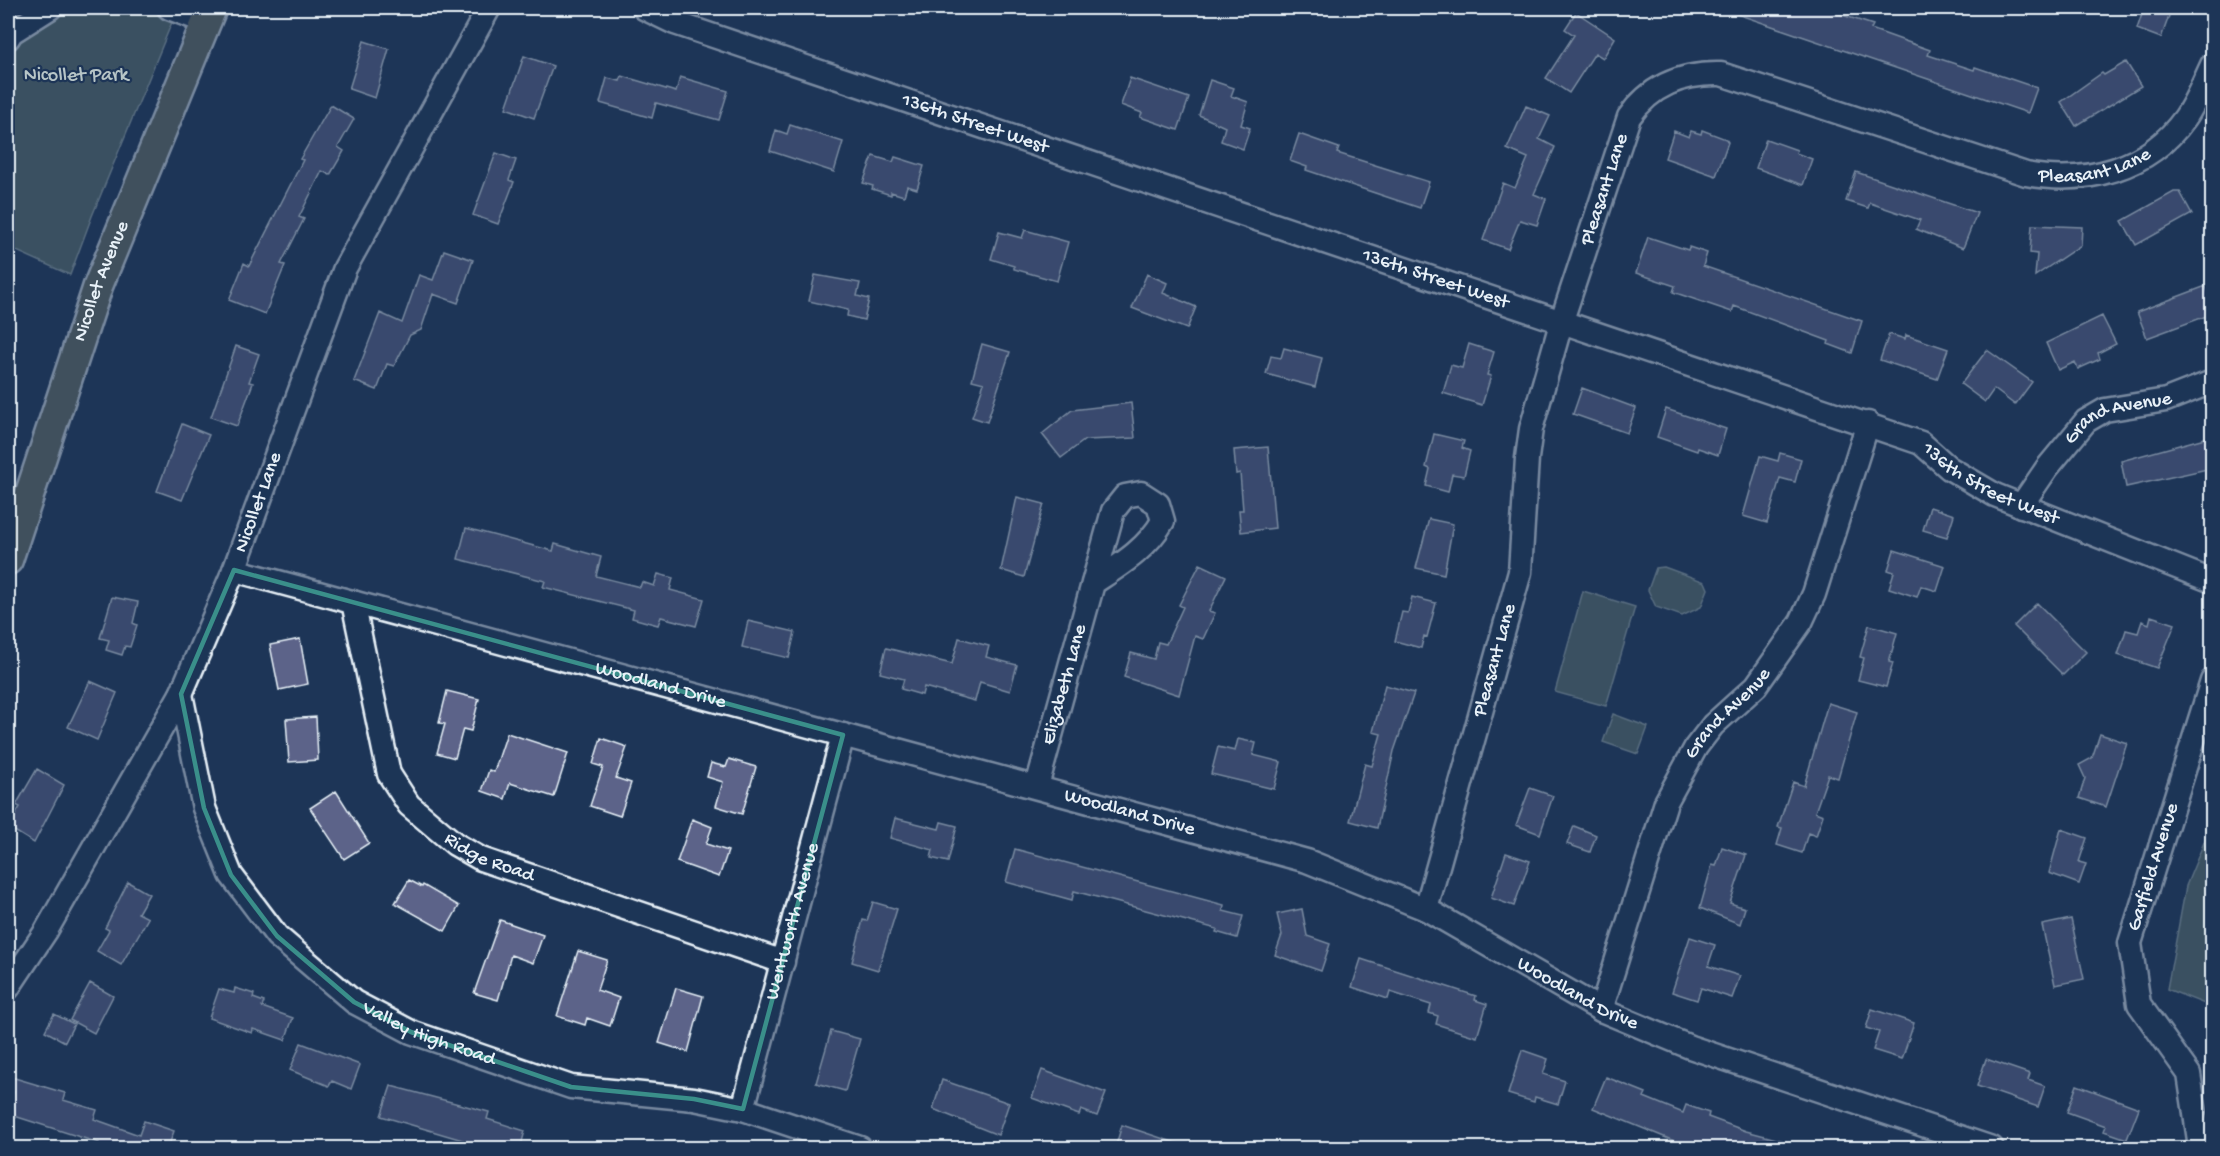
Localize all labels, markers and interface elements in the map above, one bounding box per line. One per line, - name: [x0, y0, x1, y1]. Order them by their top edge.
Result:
- park label: Nicollet Park: [24, 65, 130, 88]
- street label: 136th Street West: [898, 88, 1053, 160]
- street label: Pleasant Lane: [1576, 130, 1634, 249]
- street label: Pleasant Lane: [2036, 143, 2156, 189]
- street label: Nicollet Avenue: [69, 217, 135, 345]
- street label: 136th Street West: [1358, 244, 1514, 315]
- street label: Grand Avenue: [2060, 387, 2176, 450]
- street label: 136th Street West: [1916, 437, 2064, 531]
- street label: Nicollet Lane: [230, 449, 288, 556]
- street label: Pleasant Lane: [1468, 601, 1522, 720]
- street label: Elizabeth Lane: [1037, 621, 1093, 748]
- street label: Woodland Drive: [593, 657, 729, 715]
- street label: Grand Avenue: [1680, 663, 1777, 763]
- street label: Woodland Drive: [1062, 784, 1198, 842]
- street label: Garfield Avenue: [2123, 800, 2185, 934]
- street label: Ridge Road: [439, 828, 539, 889]
- street label: Wentworth Avenue: [761, 840, 825, 1003]
- street label: Woodland Drive: [1513, 952, 1642, 1036]
- street label: Valley High Road: [357, 996, 500, 1072]

